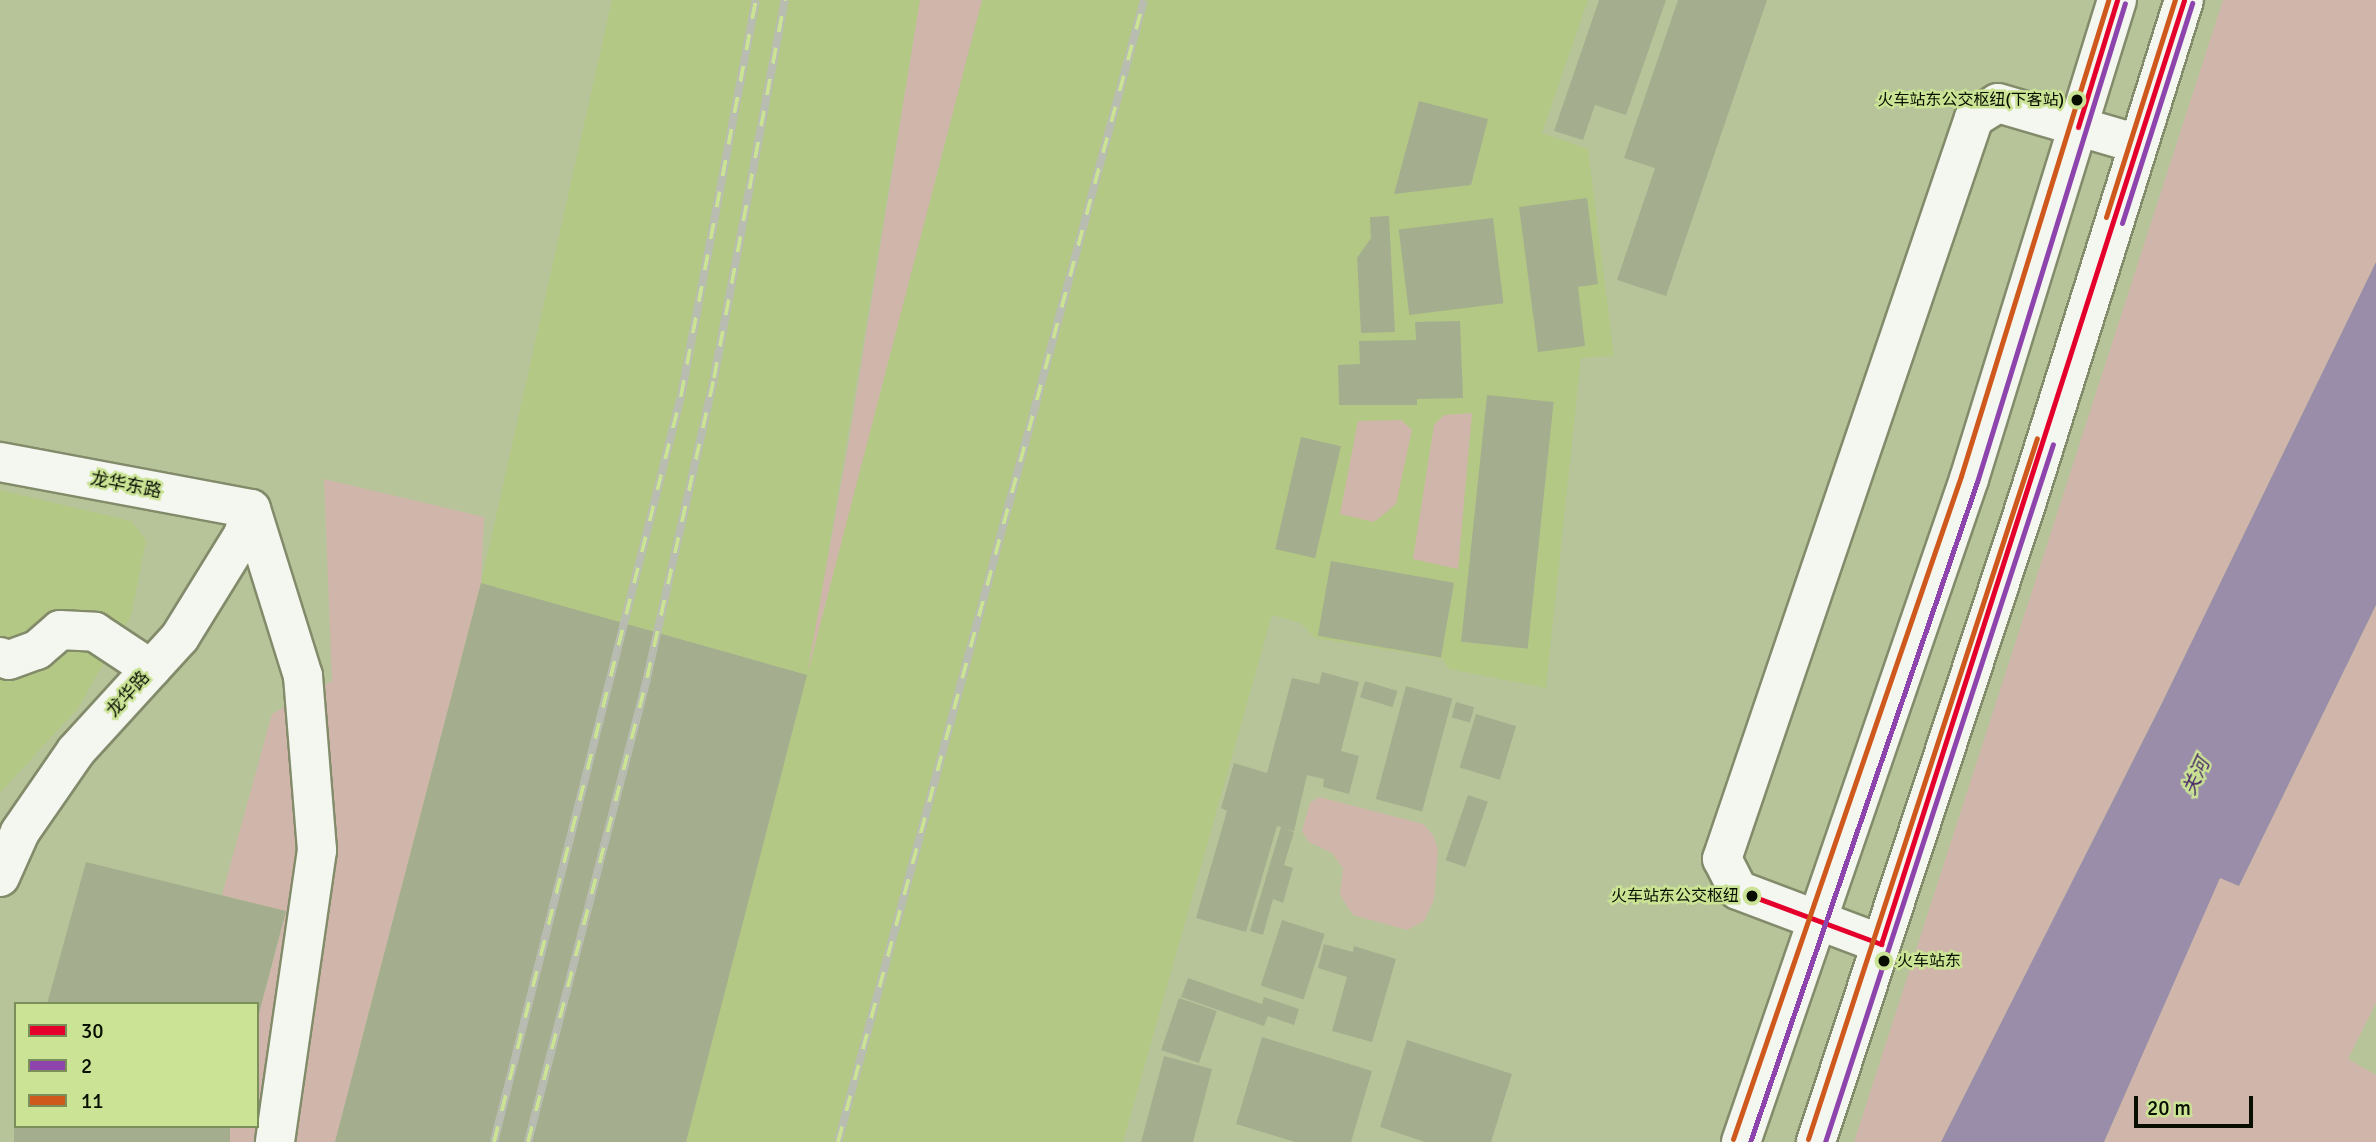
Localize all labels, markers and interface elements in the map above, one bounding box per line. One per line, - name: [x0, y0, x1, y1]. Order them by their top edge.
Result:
- place label: 火车站东公交枢纽(下客站): [1877, 90, 2064, 110]
- marker: 火车站东公交枢纽(下客站): [2070, 93, 2084, 107]
- street label: 龙华东路: [89, 468, 163, 502]
- street label: 龙华路: [102, 667, 154, 721]
- water label: 关河: [2179, 755, 2215, 799]
- place label: 火车站东公交枢纽: [1611, 886, 1739, 906]
- marker: 火车站东公交枢纽: [1745, 889, 1759, 903]
- place label: 火车站东: [1897, 951, 1961, 971]
- marker: 火车站东: [1877, 954, 1891, 968]
- legend: [14, 1002, 259, 1128]
- text: 30: [81, 1018, 104, 1044]
- text: 2: [81, 1053, 92, 1079]
- scale bar: [2138, 1082, 2257, 1126]
- text: 11: [81, 1088, 104, 1114]
- text: 20 m: [2147, 1095, 2191, 1121]

